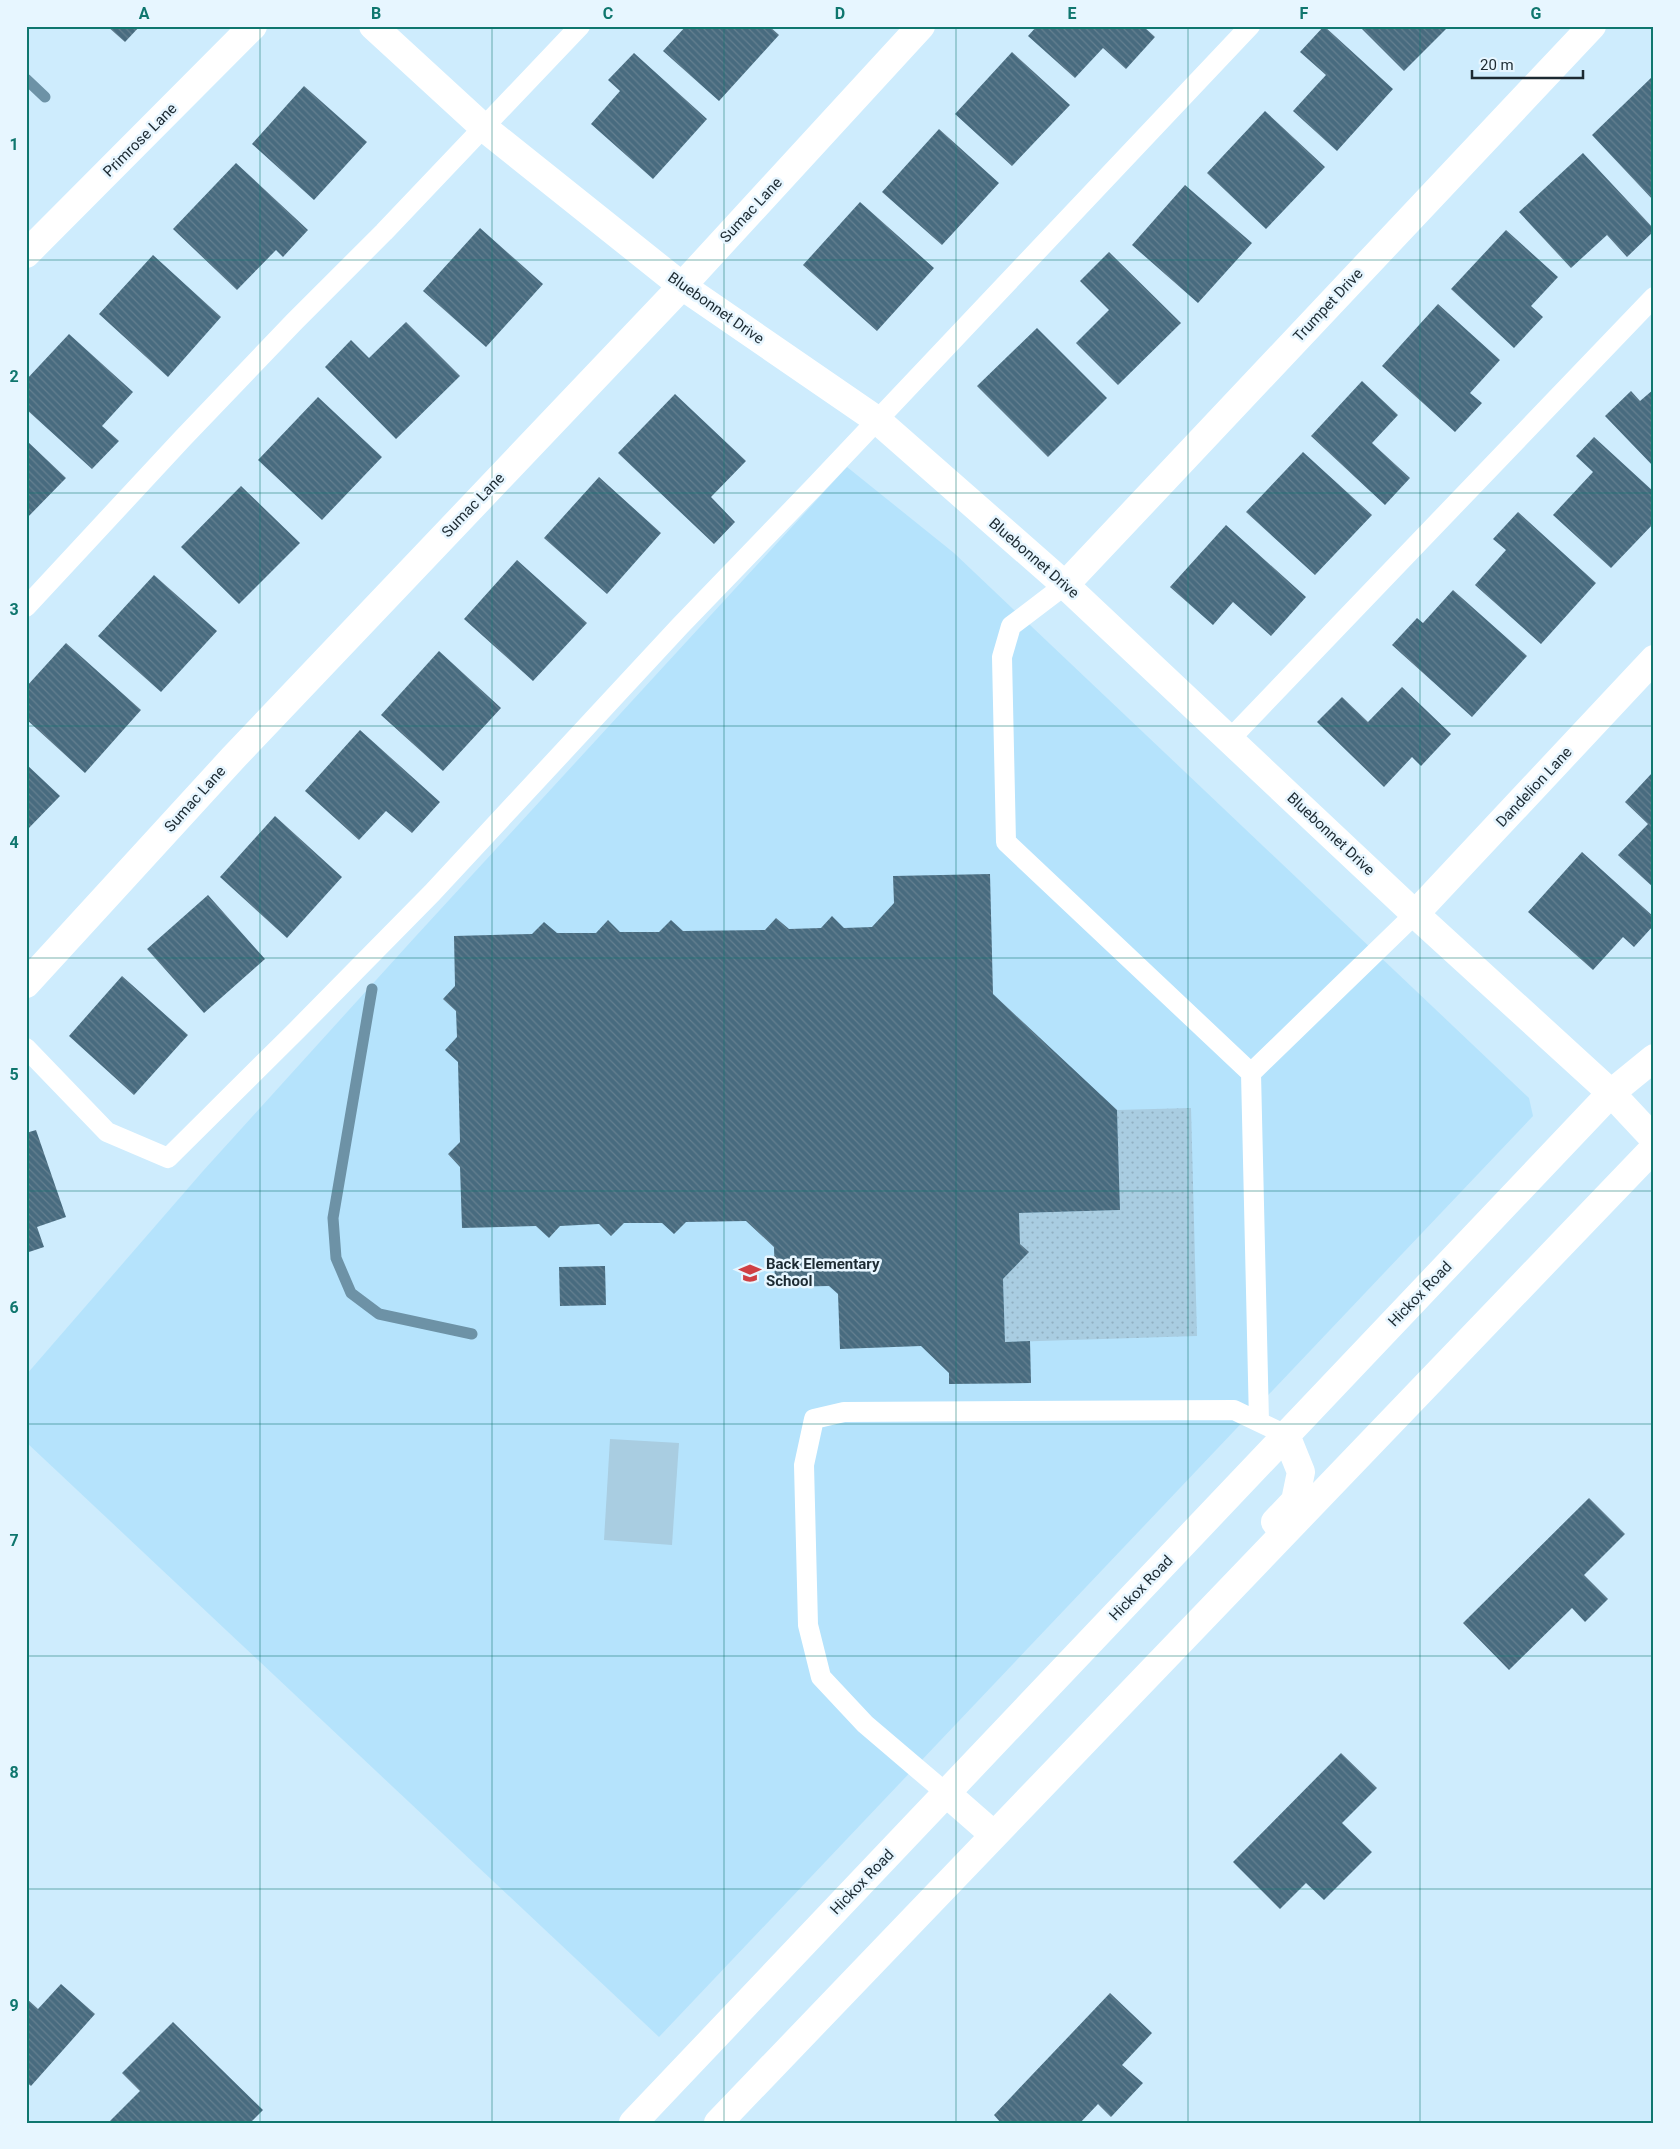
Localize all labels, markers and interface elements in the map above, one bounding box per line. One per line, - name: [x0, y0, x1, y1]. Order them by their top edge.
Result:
- text: A: [139, 4, 150, 23]
- text: B: [371, 4, 381, 23]
- text: C: [603, 4, 613, 23]
- text: D: [835, 4, 845, 23]
- text: E: [1068, 4, 1077, 23]
- text: F: [1300, 4, 1309, 23]
- text: G: [1531, 4, 1542, 23]
- scale bar: [1472, 48, 1584, 80]
- text: 20 m: [1480, 56, 1514, 74]
- street label: Primrose Lane: [99, 99, 181, 181]
- text: 1: [9, 135, 19, 154]
- street label: Sumac Lane: [716, 174, 786, 246]
- street label: Trumpet Drive: [1289, 265, 1367, 345]
- street label: Bluebonnet Drive: [665, 268, 767, 348]
- text: 2: [9, 367, 19, 386]
- street label: Sumac Lane: [438, 469, 508, 541]
- street label: Bluebonnet Drive: [985, 514, 1083, 602]
- text: 3: [9, 600, 19, 619]
- street label: Dandelion Lane: [1492, 743, 1576, 831]
- street label: Sumac Lane: [161, 762, 229, 836]
- street label: Bluebonnet Drive: [1284, 789, 1379, 879]
- text: 4: [9, 833, 19, 852]
- text: 5: [9, 1065, 19, 1084]
- place label: Back Elementary School: [766, 1255, 880, 1290]
- street label: Hickox Road: [1384, 1258, 1456, 1330]
- school or university icon: Back Elementary School: [737, 1260, 763, 1286]
- text: 6: [9, 1298, 19, 1317]
- text: 7: [9, 1531, 19, 1550]
- street label: Hickox Road: [1105, 1552, 1177, 1624]
- text: 8: [9, 1763, 19, 1782]
- street label: Hickox Road: [826, 1846, 898, 1918]
- text: 9: [9, 1996, 19, 2015]

